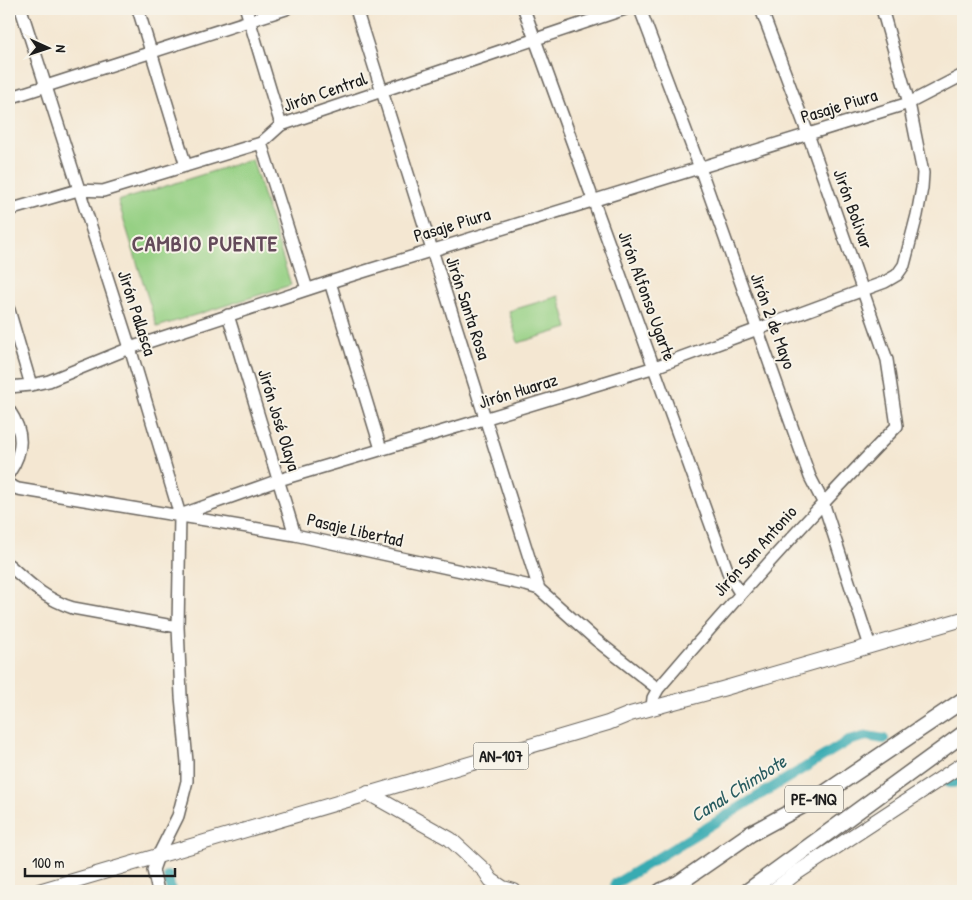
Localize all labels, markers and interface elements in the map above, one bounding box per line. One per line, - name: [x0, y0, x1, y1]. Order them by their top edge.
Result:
- north arrow: [22, 22, 72, 72]
- text: N: [52, 44, 71, 53]
- street label: Jirón Central: [279, 65, 370, 118]
- street label: Pasaje Piura: [797, 82, 880, 129]
- street label: Jirón Bolivar: [827, 165, 880, 252]
- street label: Pasaje Piura: [410, 201, 493, 248]
- district label: CAMBIO PUENTE: [132, 228, 278, 258]
- street label: Jirón Alfonso Ugarte: [612, 228, 683, 364]
- street label: Jirón Santa Rosa: [440, 253, 497, 363]
- street label: Jirón Pallasca: [112, 267, 163, 359]
- street label: Jirón 2 de Mayo: [745, 269, 802, 372]
- street label: Jirón José Olaya: [252, 366, 307, 474]
- street label: Jirón Huaraz: [475, 367, 561, 414]
- street label: Jirón San Antonio: [707, 500, 802, 602]
- street label: Pasaje Libertad: [305, 506, 406, 553]
- road number: AN-107: [474, 742, 528, 769]
- water label: Canal Chimbote: [685, 747, 792, 828]
- road number: PE-1NQ: [785, 786, 843, 812]
- scale bar: [25, 845, 175, 877]
- text: 100 m: [32, 852, 65, 873]

